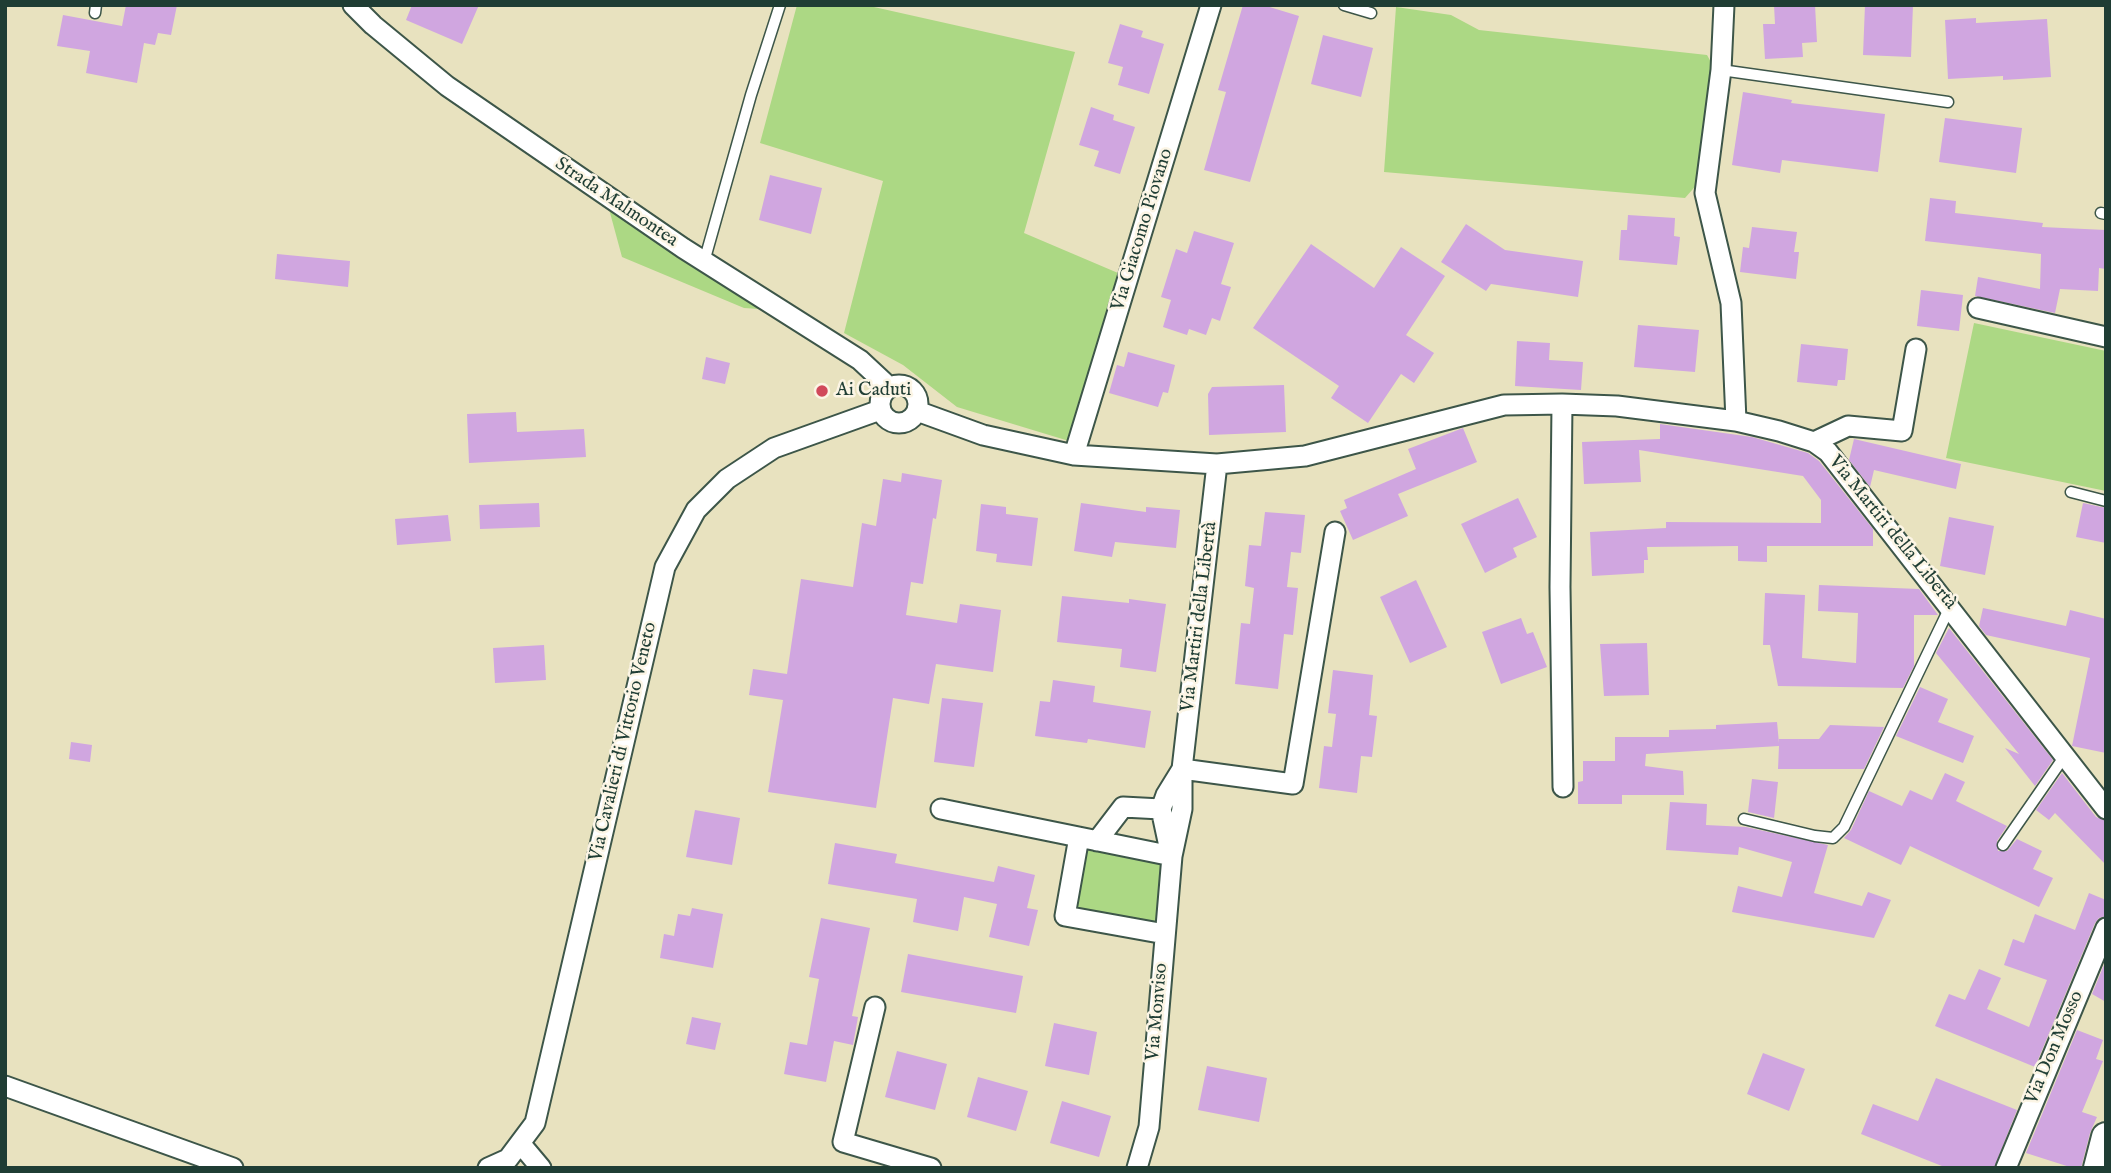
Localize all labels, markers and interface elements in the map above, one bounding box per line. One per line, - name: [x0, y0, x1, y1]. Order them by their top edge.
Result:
- street label: Via Giacomo Piovano: [1107, 146, 1179, 314]
- street label: Strada Malmontea: [550, 153, 682, 253]
- place label: Ai Caduti: [836, 380, 911, 402]
- marker: Ai Caduti: [814, 383, 830, 399]
- street label: Via Martiri della Libertà: [1823, 451, 1961, 615]
- street label: Via Martiri della Libertà: [1177, 521, 1223, 713]
- street label: Via Cavalieri di Vittorio Veneto: [585, 620, 663, 864]
- street label: Via Monviso: [1142, 962, 1174, 1062]
- street label: Via Don Mosso: [2021, 988, 2089, 1108]

